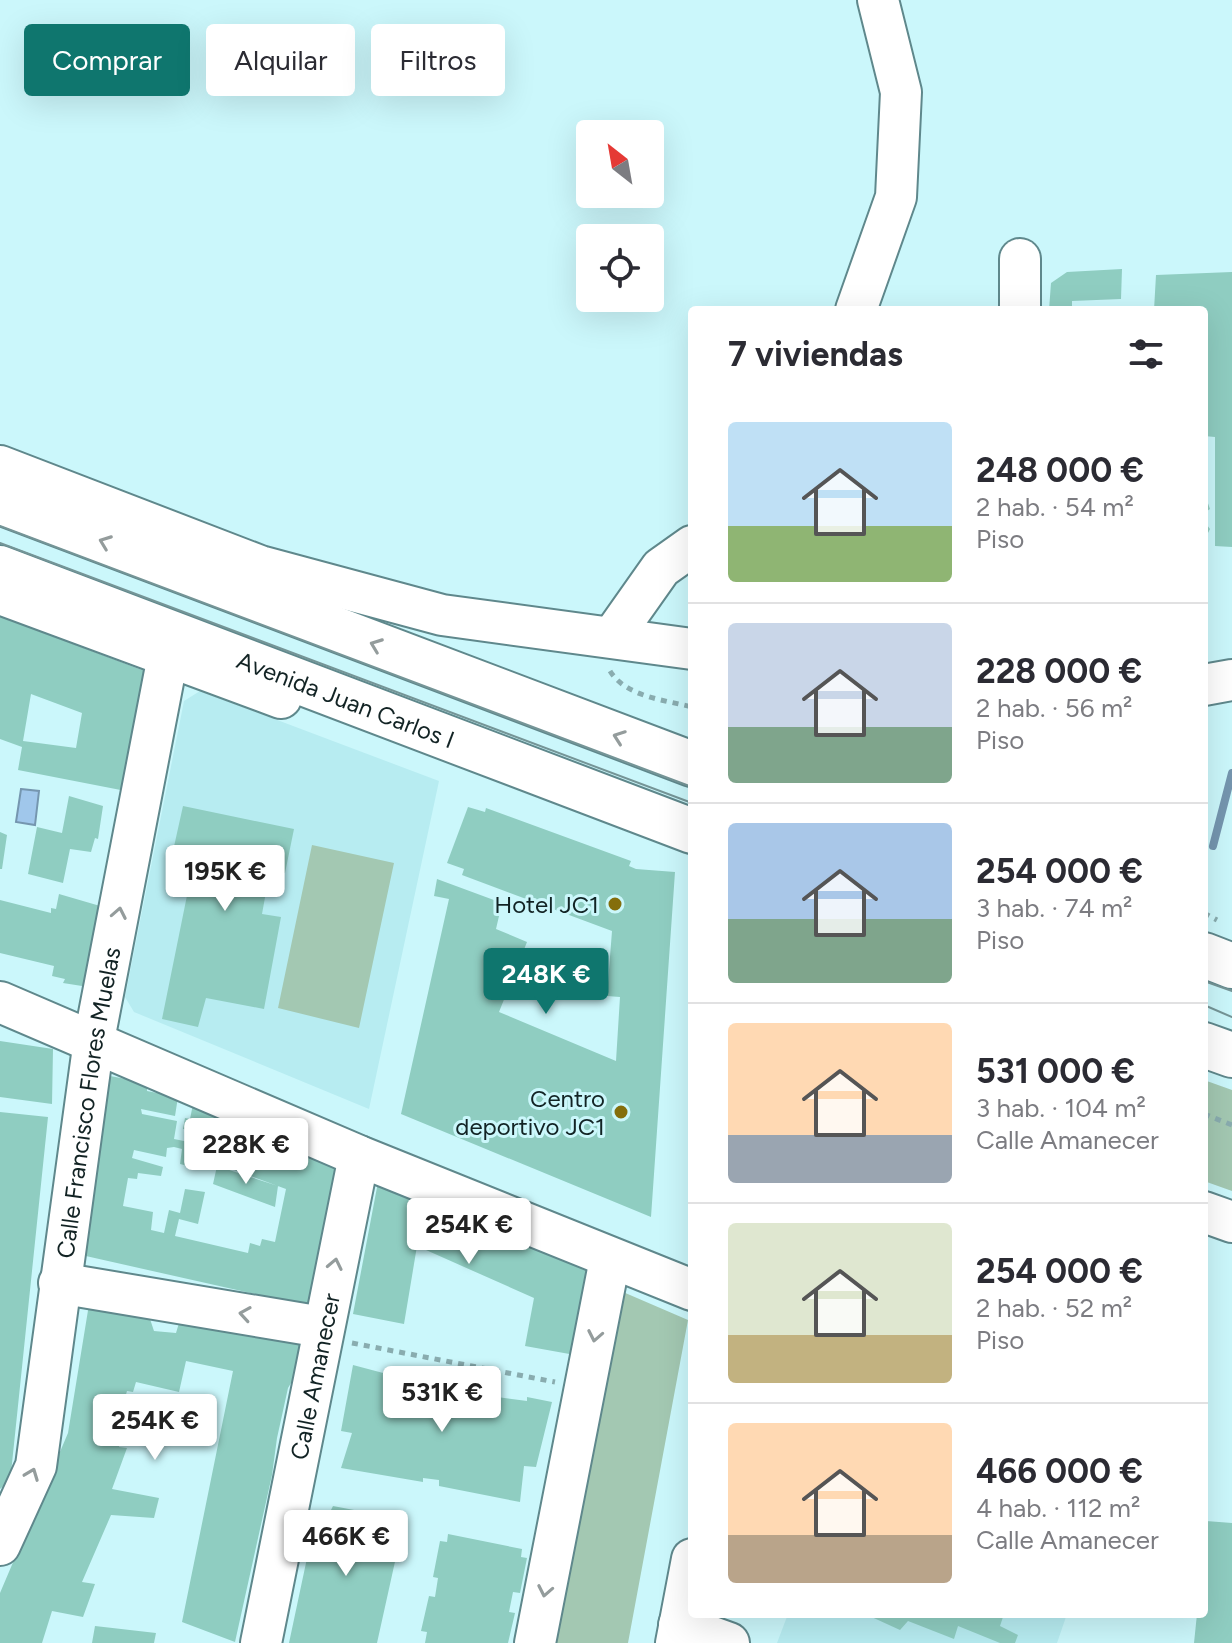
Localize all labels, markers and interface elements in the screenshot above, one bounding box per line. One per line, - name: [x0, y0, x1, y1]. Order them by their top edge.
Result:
- chip: Comprar: [24, 24, 190, 96]
- chip: Alquilar: [206, 24, 355, 96]
- chip: Filtros: [371, 24, 505, 96]
- north arrow: [576, 120, 664, 208]
- map controls: [576, 120, 664, 312]
- button: locate: [576, 224, 664, 312]
- icon: filters: [1124, 332, 1168, 376]
- text: 7 viviendas: [728, 334, 903, 375]
- text: 248 000 €: [976, 450, 1144, 491]
- icon: home: [792, 454, 888, 550]
- text: 2 hab. · 54 m²: [976, 491, 1134, 523]
- text: Piso: [976, 523, 1024, 555]
- one-way arrow: [99, 535, 113, 552]
- one-way arrow: [370, 638, 384, 655]
- street label: Avenida Juan Carlos I: [233, 645, 459, 754]
- text: 228 000 €: [976, 651, 1142, 692]
- icon: home: [792, 655, 888, 751]
- text: 2 hab. · 56 m²: [976, 692, 1132, 724]
- text: Piso: [976, 724, 1024, 756]
- one-way arrow: [613, 730, 627, 746]
- pin: 195K €: [160, 845, 290, 913]
- text: 254 000 €: [976, 851, 1143, 892]
- text: 195K €: [184, 855, 266, 887]
- icon: home: [792, 855, 888, 951]
- place label: Hotel JC1: [494, 890, 599, 919]
- text: 3 hab. · 74 m²: [976, 892, 1132, 924]
- marker: Hotel JC1: [606, 895, 624, 913]
- one-way arrow: [109, 906, 126, 920]
- text: Piso: [976, 924, 1024, 956]
- street label: Calle Francisco Flores Muelas: [50, 944, 126, 1260]
- pin: 248K €: [481, 948, 611, 1016]
- text: 248K €: [502, 958, 591, 990]
- text: 531 000 €: [976, 1051, 1135, 1092]
- icon: home: [792, 1055, 888, 1151]
- place label: Centro deportivo JC1: [455, 1084, 605, 1141]
- text: 3 hab. · 104 m²: [976, 1092, 1146, 1124]
- marker: Centro deportivo JC1: [612, 1103, 630, 1121]
- pin: 228K €: [181, 1118, 311, 1186]
- text: Calle Amanecer: [976, 1124, 1159, 1156]
- text: 228K €: [202, 1128, 290, 1160]
- pin: 254K €: [404, 1198, 534, 1266]
- text: 254K €: [425, 1208, 513, 1240]
- text: 254 000 €: [976, 1251, 1143, 1292]
- icon: home: [792, 1255, 888, 1351]
- one-way arrow: [326, 1258, 343, 1272]
- street label: Calle Amanecer: [284, 1291, 346, 1462]
- text: 2 hab. · 52 m²: [976, 1292, 1132, 1324]
- one-way arrow: [238, 1307, 252, 1324]
- text: Piso: [976, 1324, 1024, 1356]
- one-way arrow: [588, 1329, 605, 1343]
- pin: 531K €: [377, 1366, 507, 1434]
- text: 531K €: [401, 1376, 483, 1408]
- pin: 254K €: [90, 1394, 220, 1462]
- text: 254K €: [111, 1404, 199, 1436]
- text: 466 000 €: [976, 1451, 1143, 1492]
- icon: home: [792, 1455, 888, 1551]
- one-way arrow: [22, 1468, 39, 1482]
- text: 4 hab. · 112 m²: [976, 1492, 1140, 1524]
- pin: 466K €: [281, 1510, 411, 1578]
- text: 466K €: [302, 1520, 390, 1552]
- text: Calle Amanecer: [976, 1524, 1159, 1556]
- one-way arrow: [537, 1584, 554, 1597]

